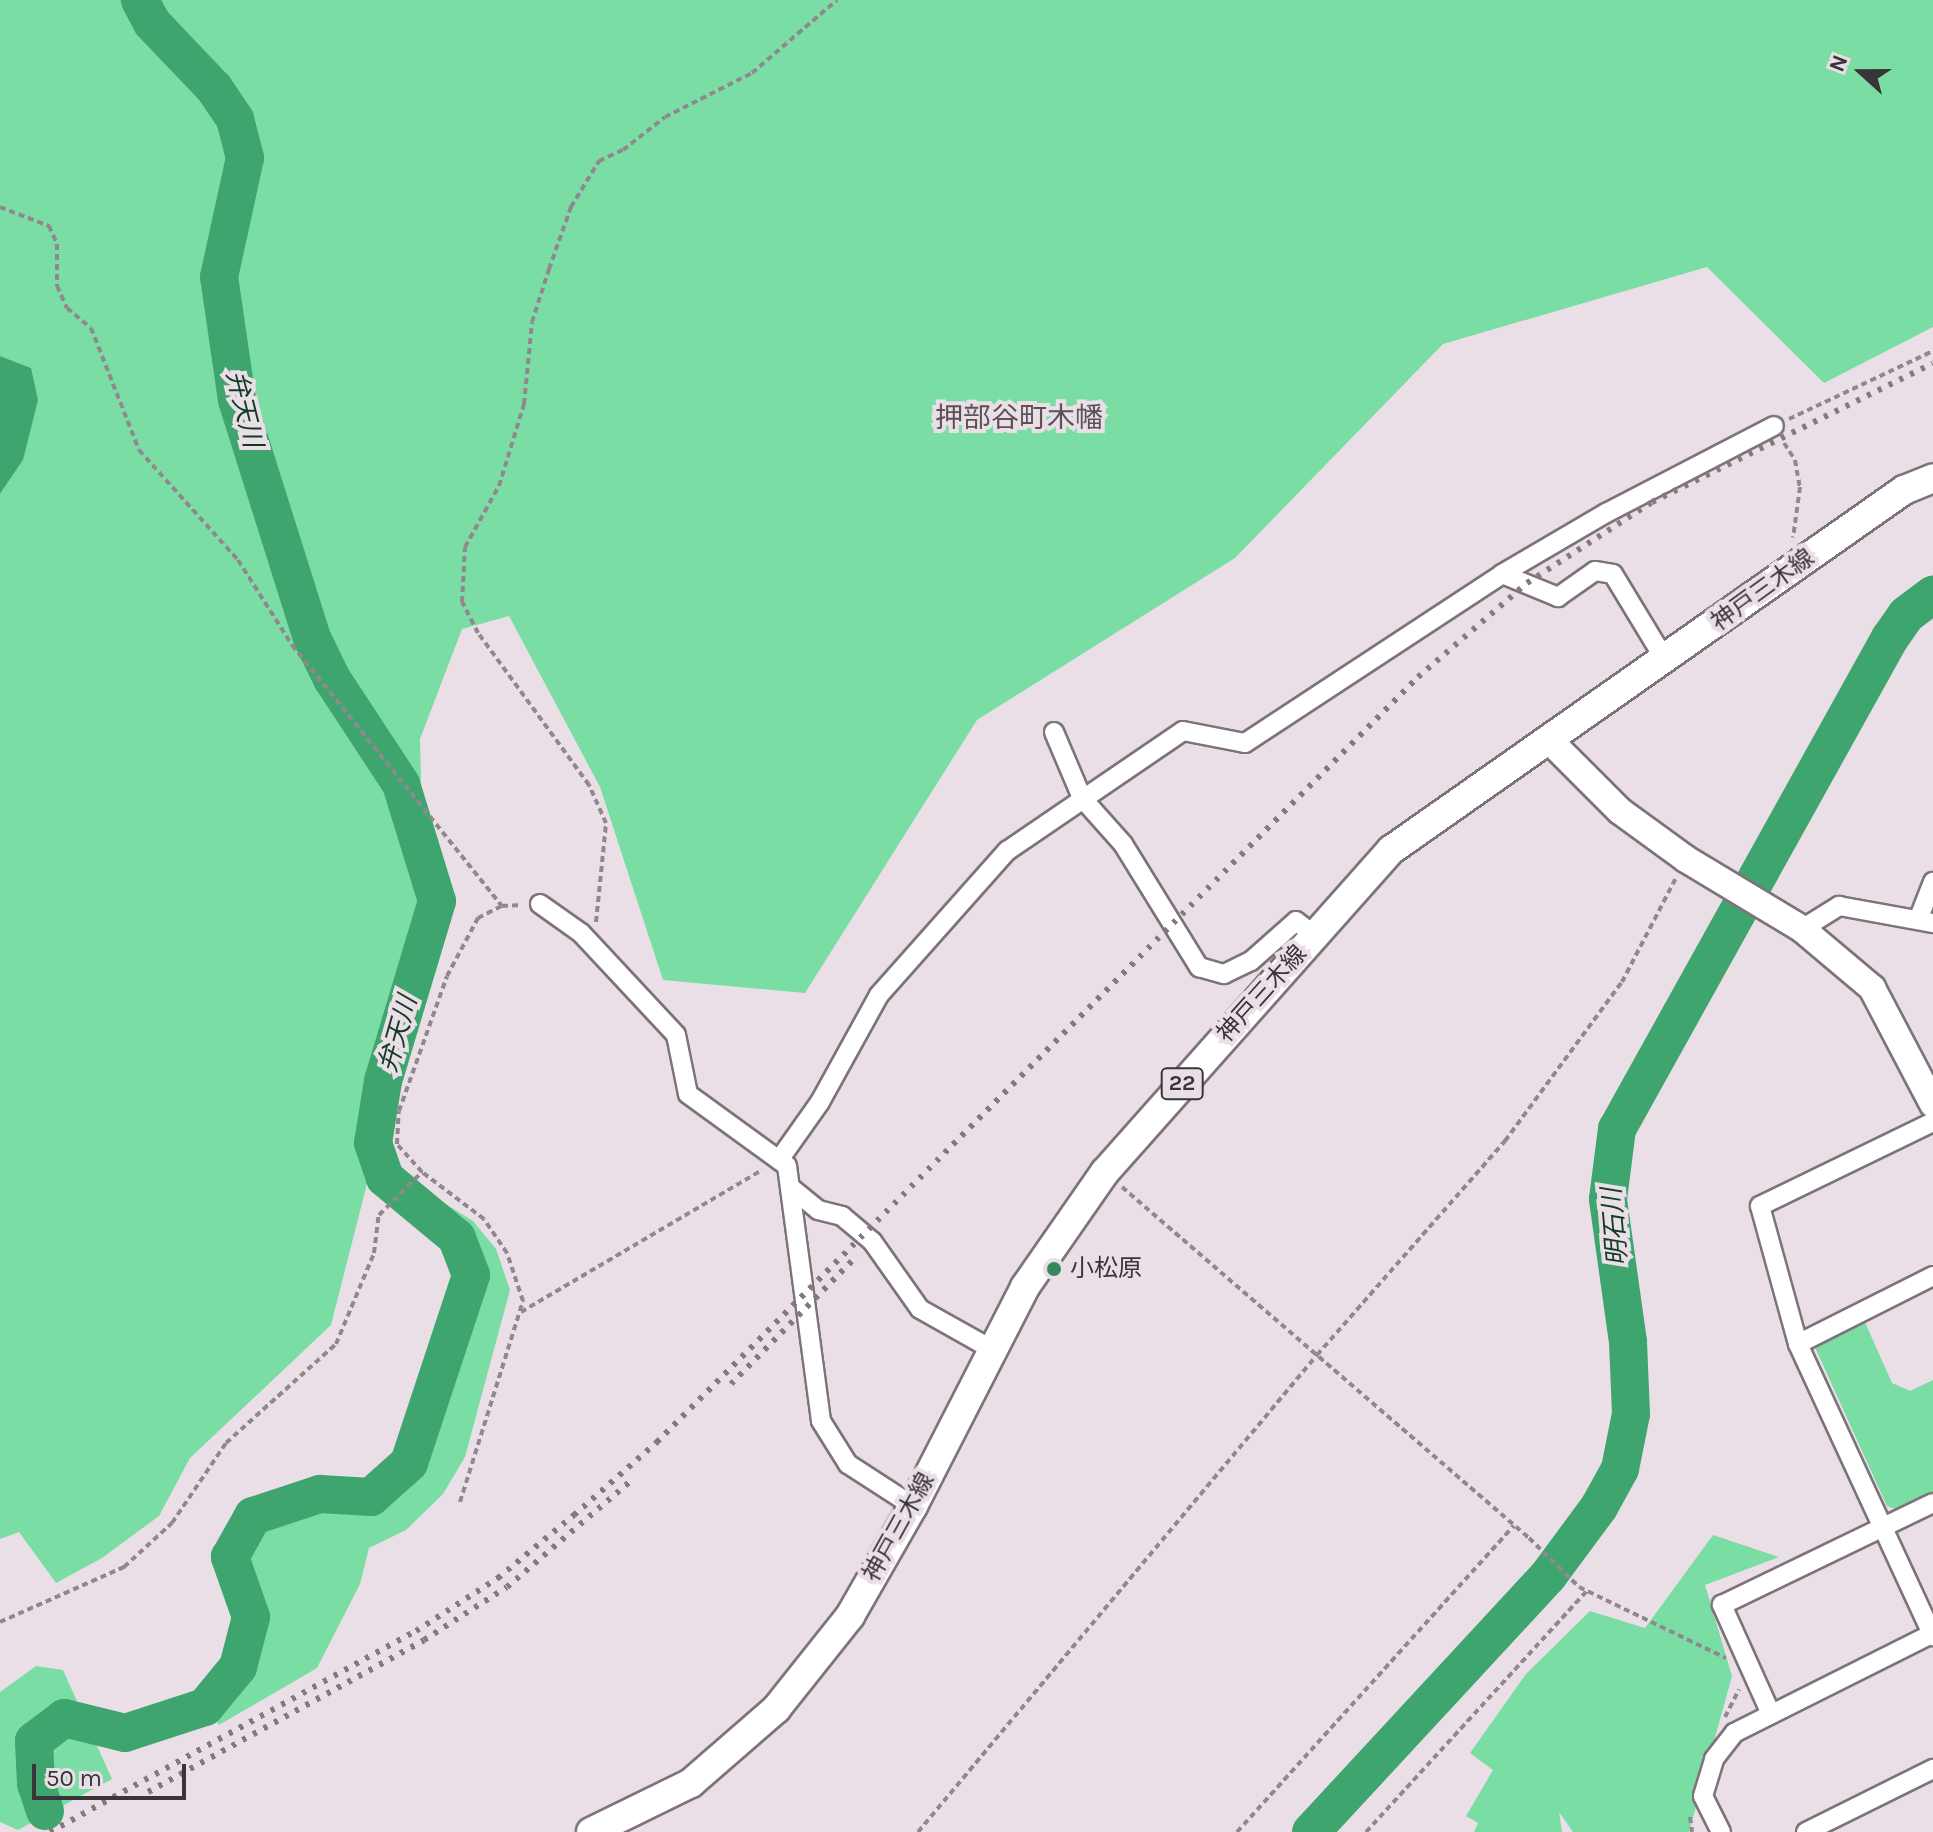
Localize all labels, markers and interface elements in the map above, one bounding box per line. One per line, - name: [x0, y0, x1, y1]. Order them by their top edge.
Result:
- north arrow: [1821, 32, 1901, 112]
- text: N: [1824, 51, 1854, 75]
- water label: 弁天川: [219, 367, 269, 451]
- district label: 押部谷町木幡: [935, 401, 1103, 435]
- street label: 神戸三木線: [1706, 543, 1820, 637]
- street label: 神戸三木線: [1211, 940, 1313, 1048]
- water label: 弁天川: [372, 992, 424, 1076]
- road number: 22: [1160, 1066, 1204, 1102]
- water label: 明石川: [1596, 1187, 1634, 1267]
- place label: 小松原: [1070, 1255, 1142, 1283]
- marker: 小松原: [1045, 1260, 1063, 1278]
- street label: 神戸三木線: [857, 1468, 941, 1586]
- scale bar: [36, 1748, 190, 1798]
- text: 50 m: [46, 1764, 102, 1792]

